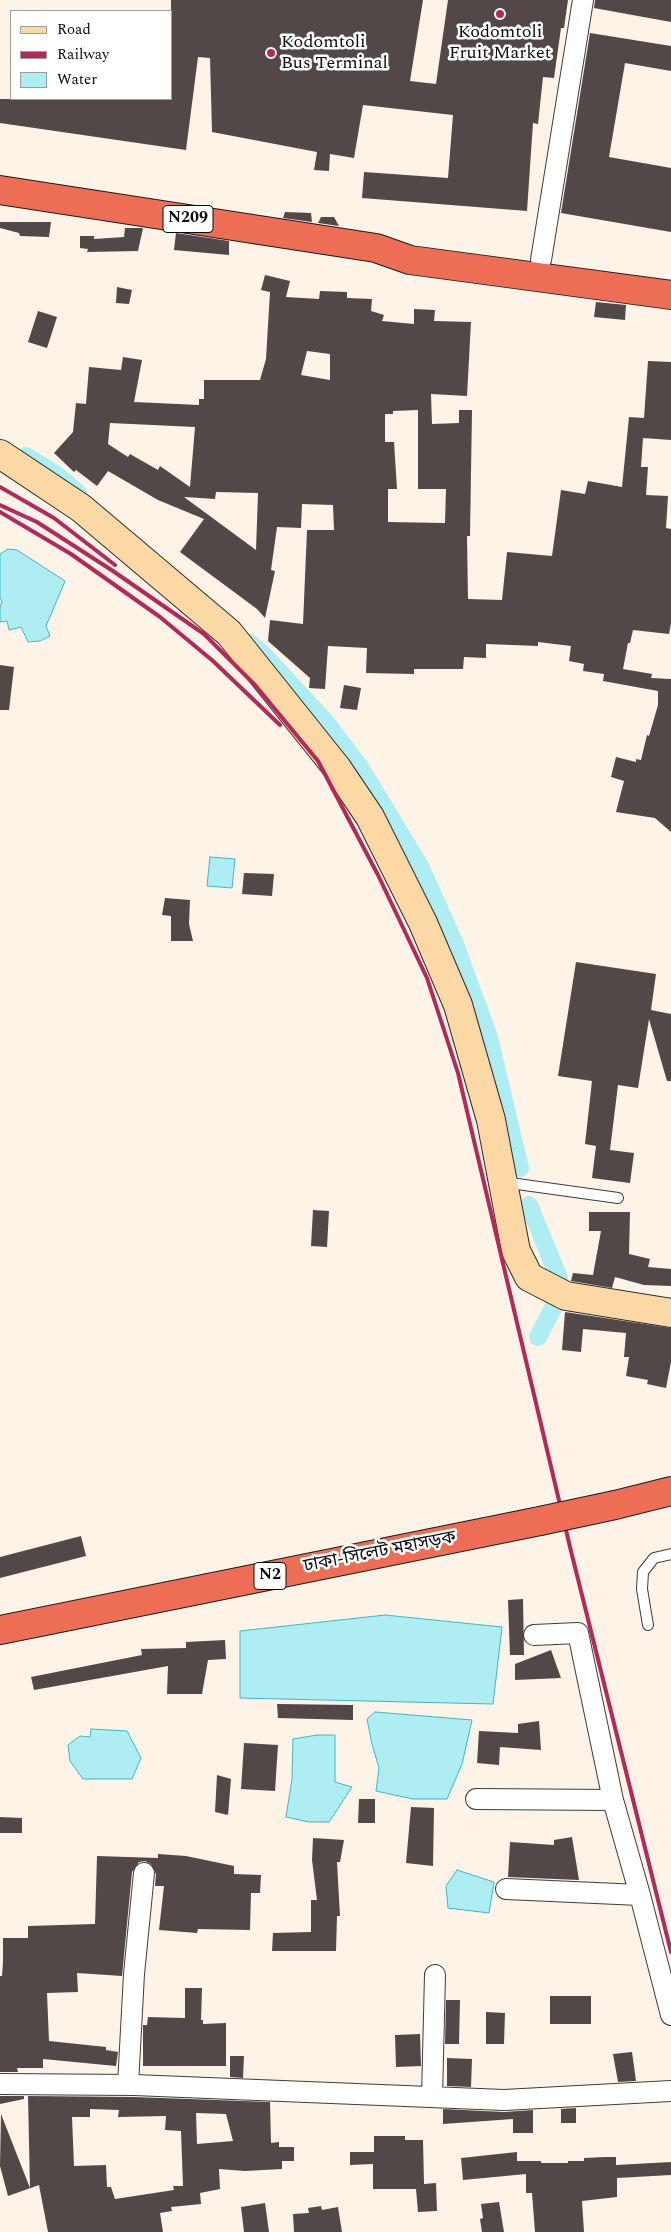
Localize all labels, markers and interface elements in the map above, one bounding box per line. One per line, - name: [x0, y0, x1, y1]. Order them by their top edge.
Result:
- marker: Kodomtoli Fruit Market: [494, 8, 506, 20]
- legend: [10, 10, 172, 100]
- text: Road: [57, 18, 91, 41]
- place label: Kodomtoli Fruit Market: [449, 22, 551, 64]
- place label: Kodomtoli Bus Terminal: [281, 32, 388, 74]
- text: Railway: [57, 43, 109, 66]
- marker: Kodomtoli Bus Terminal: [265, 47, 277, 59]
- text: Water: [57, 68, 97, 91]
- road number: N209: [163, 205, 213, 232]
- street label: ঢাকা-সিলেট মহাসড়ক: [302, 1528, 458, 1578]
- road number: N2: [254, 1562, 286, 1590]

